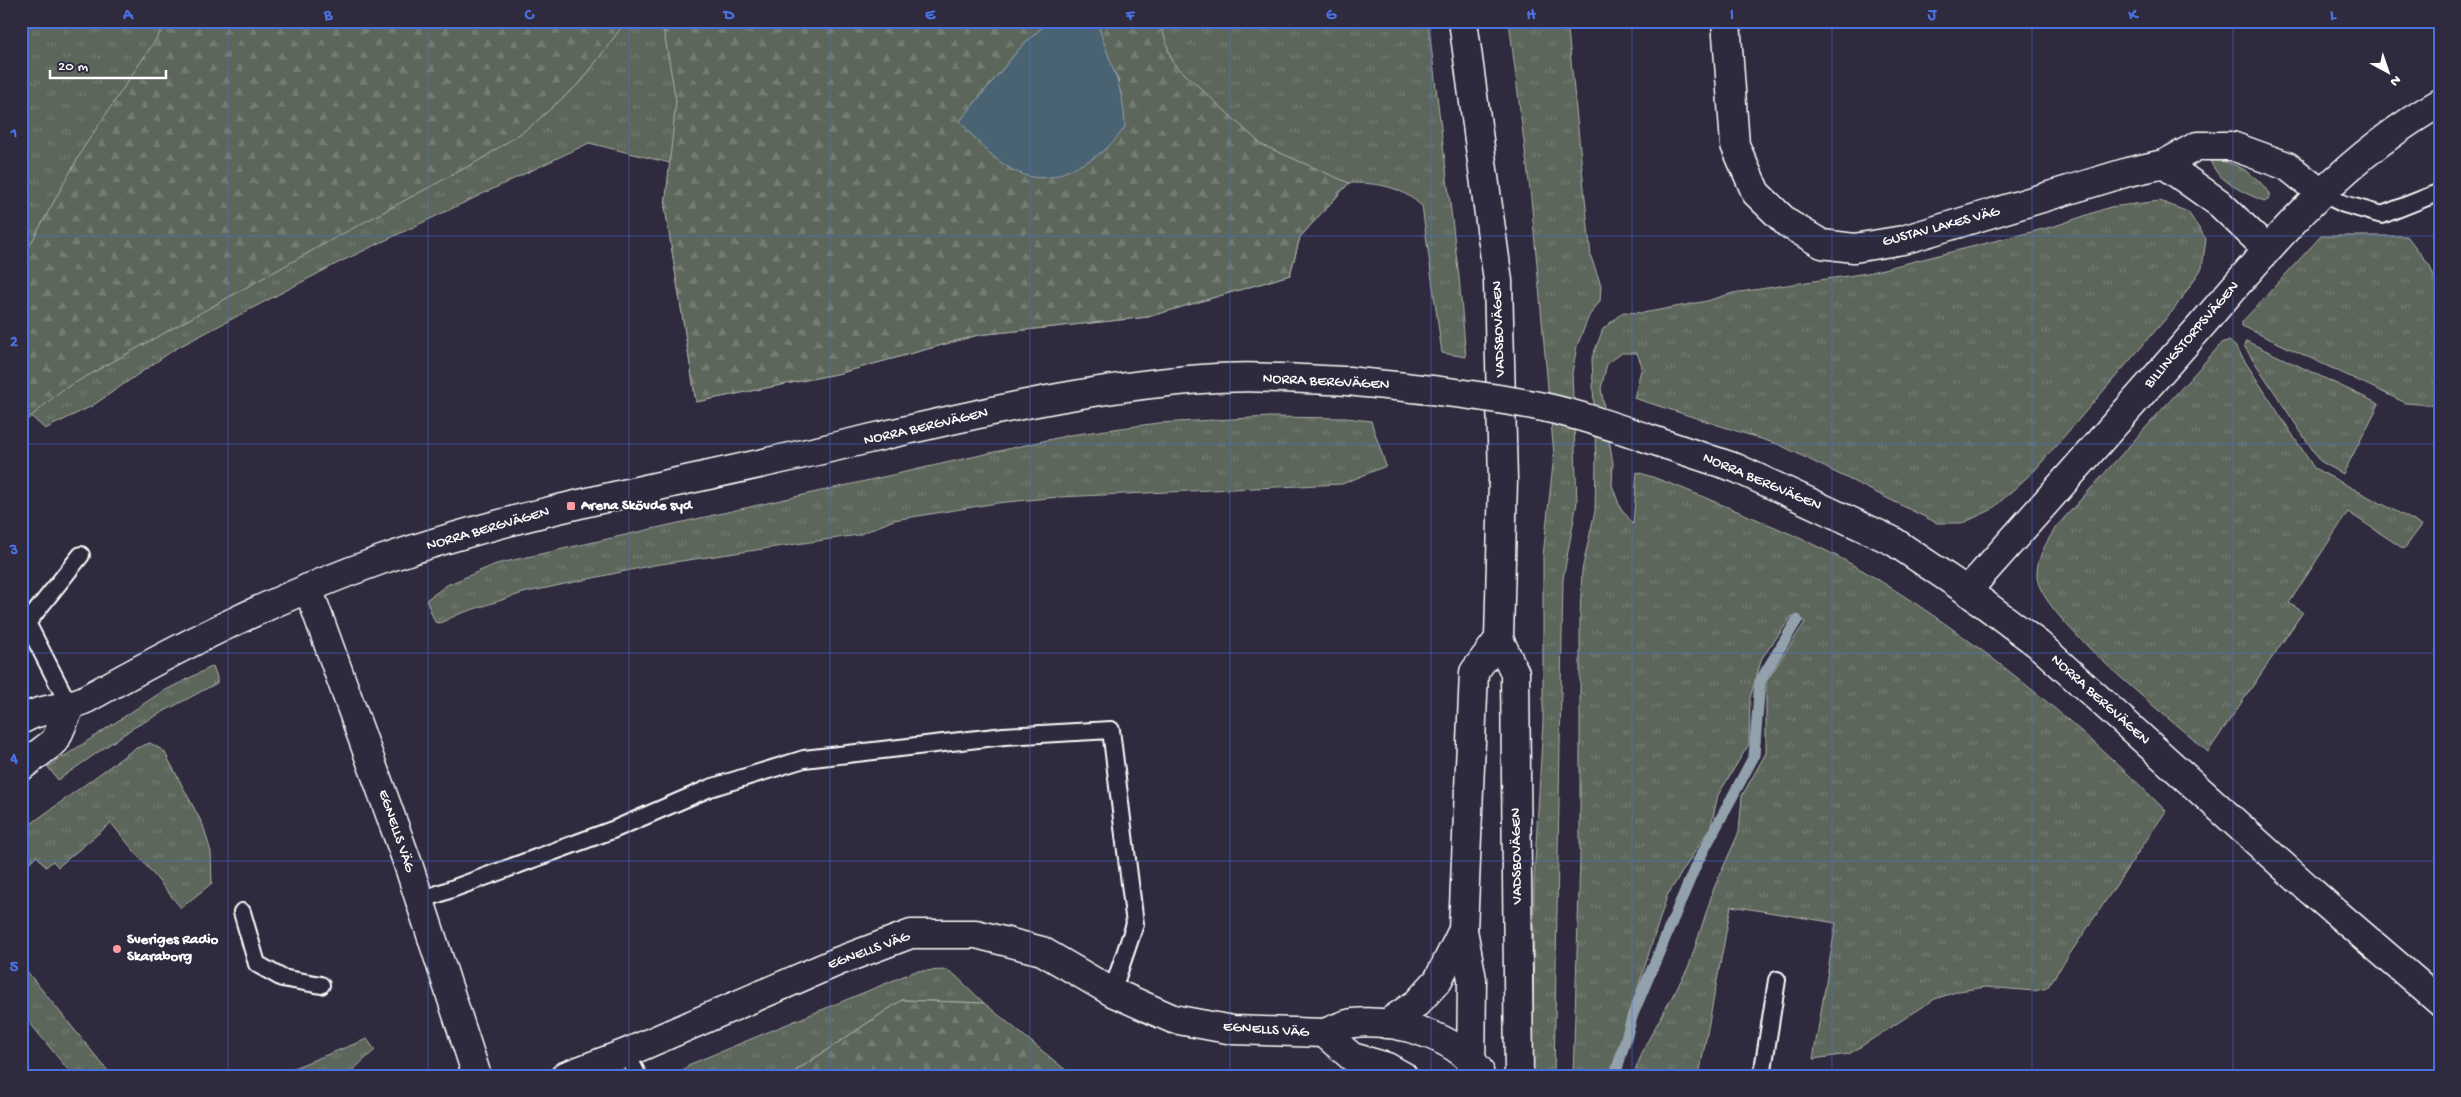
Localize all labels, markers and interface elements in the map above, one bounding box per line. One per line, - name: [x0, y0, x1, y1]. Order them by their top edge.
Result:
- text: A: [122, 7, 134, 26]
- text: B: [323, 7, 333, 26]
- text: C: [524, 7, 535, 26]
- text: D: [722, 7, 735, 26]
- text: E: [925, 7, 936, 26]
- text: F: [1125, 7, 1136, 26]
- text: G: [1326, 7, 1337, 26]
- text: H: [1526, 7, 1536, 26]
- text: I: [1730, 7, 1734, 26]
- text: J: [1927, 7, 1938, 26]
- text: K: [2128, 7, 2140, 26]
- text: L: [2330, 7, 2337, 26]
- scale bar: [50, 48, 166, 80]
- north arrow: [2364, 48, 2414, 98]
- text: 20 m: [58, 58, 88, 76]
- text: N: [2386, 71, 2404, 89]
- text: 1: [10, 125, 17, 144]
- street label: GUSTAV LAKES VÄG: [1880, 203, 2002, 251]
- street label: BILLINGSTORPSVÄGEN: [2140, 278, 2243, 393]
- street label: VADSBOVÄGEN: [1488, 280, 1510, 378]
- text: 2: [10, 334, 18, 353]
- street label: NORRA BERGVÄGEN: [1262, 370, 1390, 394]
- street label: NORRA BERGVÄGEN: [862, 404, 990, 450]
- street label: NORRA BERGVÄGEN: [1700, 449, 1824, 515]
- place label: Arena Skövde syd: [580, 497, 694, 515]
- marker: Arena Skövde syd: [565, 500, 577, 512]
- street label: NORRA BERGVÄGEN: [424, 503, 552, 555]
- text: 3: [9, 542, 18, 561]
- street label: NORRA BERGVÄGEN: [2047, 651, 2153, 749]
- text: 4: [9, 751, 18, 770]
- street label: EGNELLS VÄG: [373, 787, 419, 875]
- street label: VADSBOVÄGEN: [1507, 807, 1527, 905]
- street label: EGNELLS VÄG: [825, 928, 913, 974]
- place label: Sveriges Radio Skaraborg: [127, 931, 218, 966]
- marker: Sveriges Radio Skaraborg: [111, 943, 123, 955]
- text: 5: [10, 959, 19, 978]
- street label: EGNELLS VÄG: [1222, 1018, 1310, 1042]

